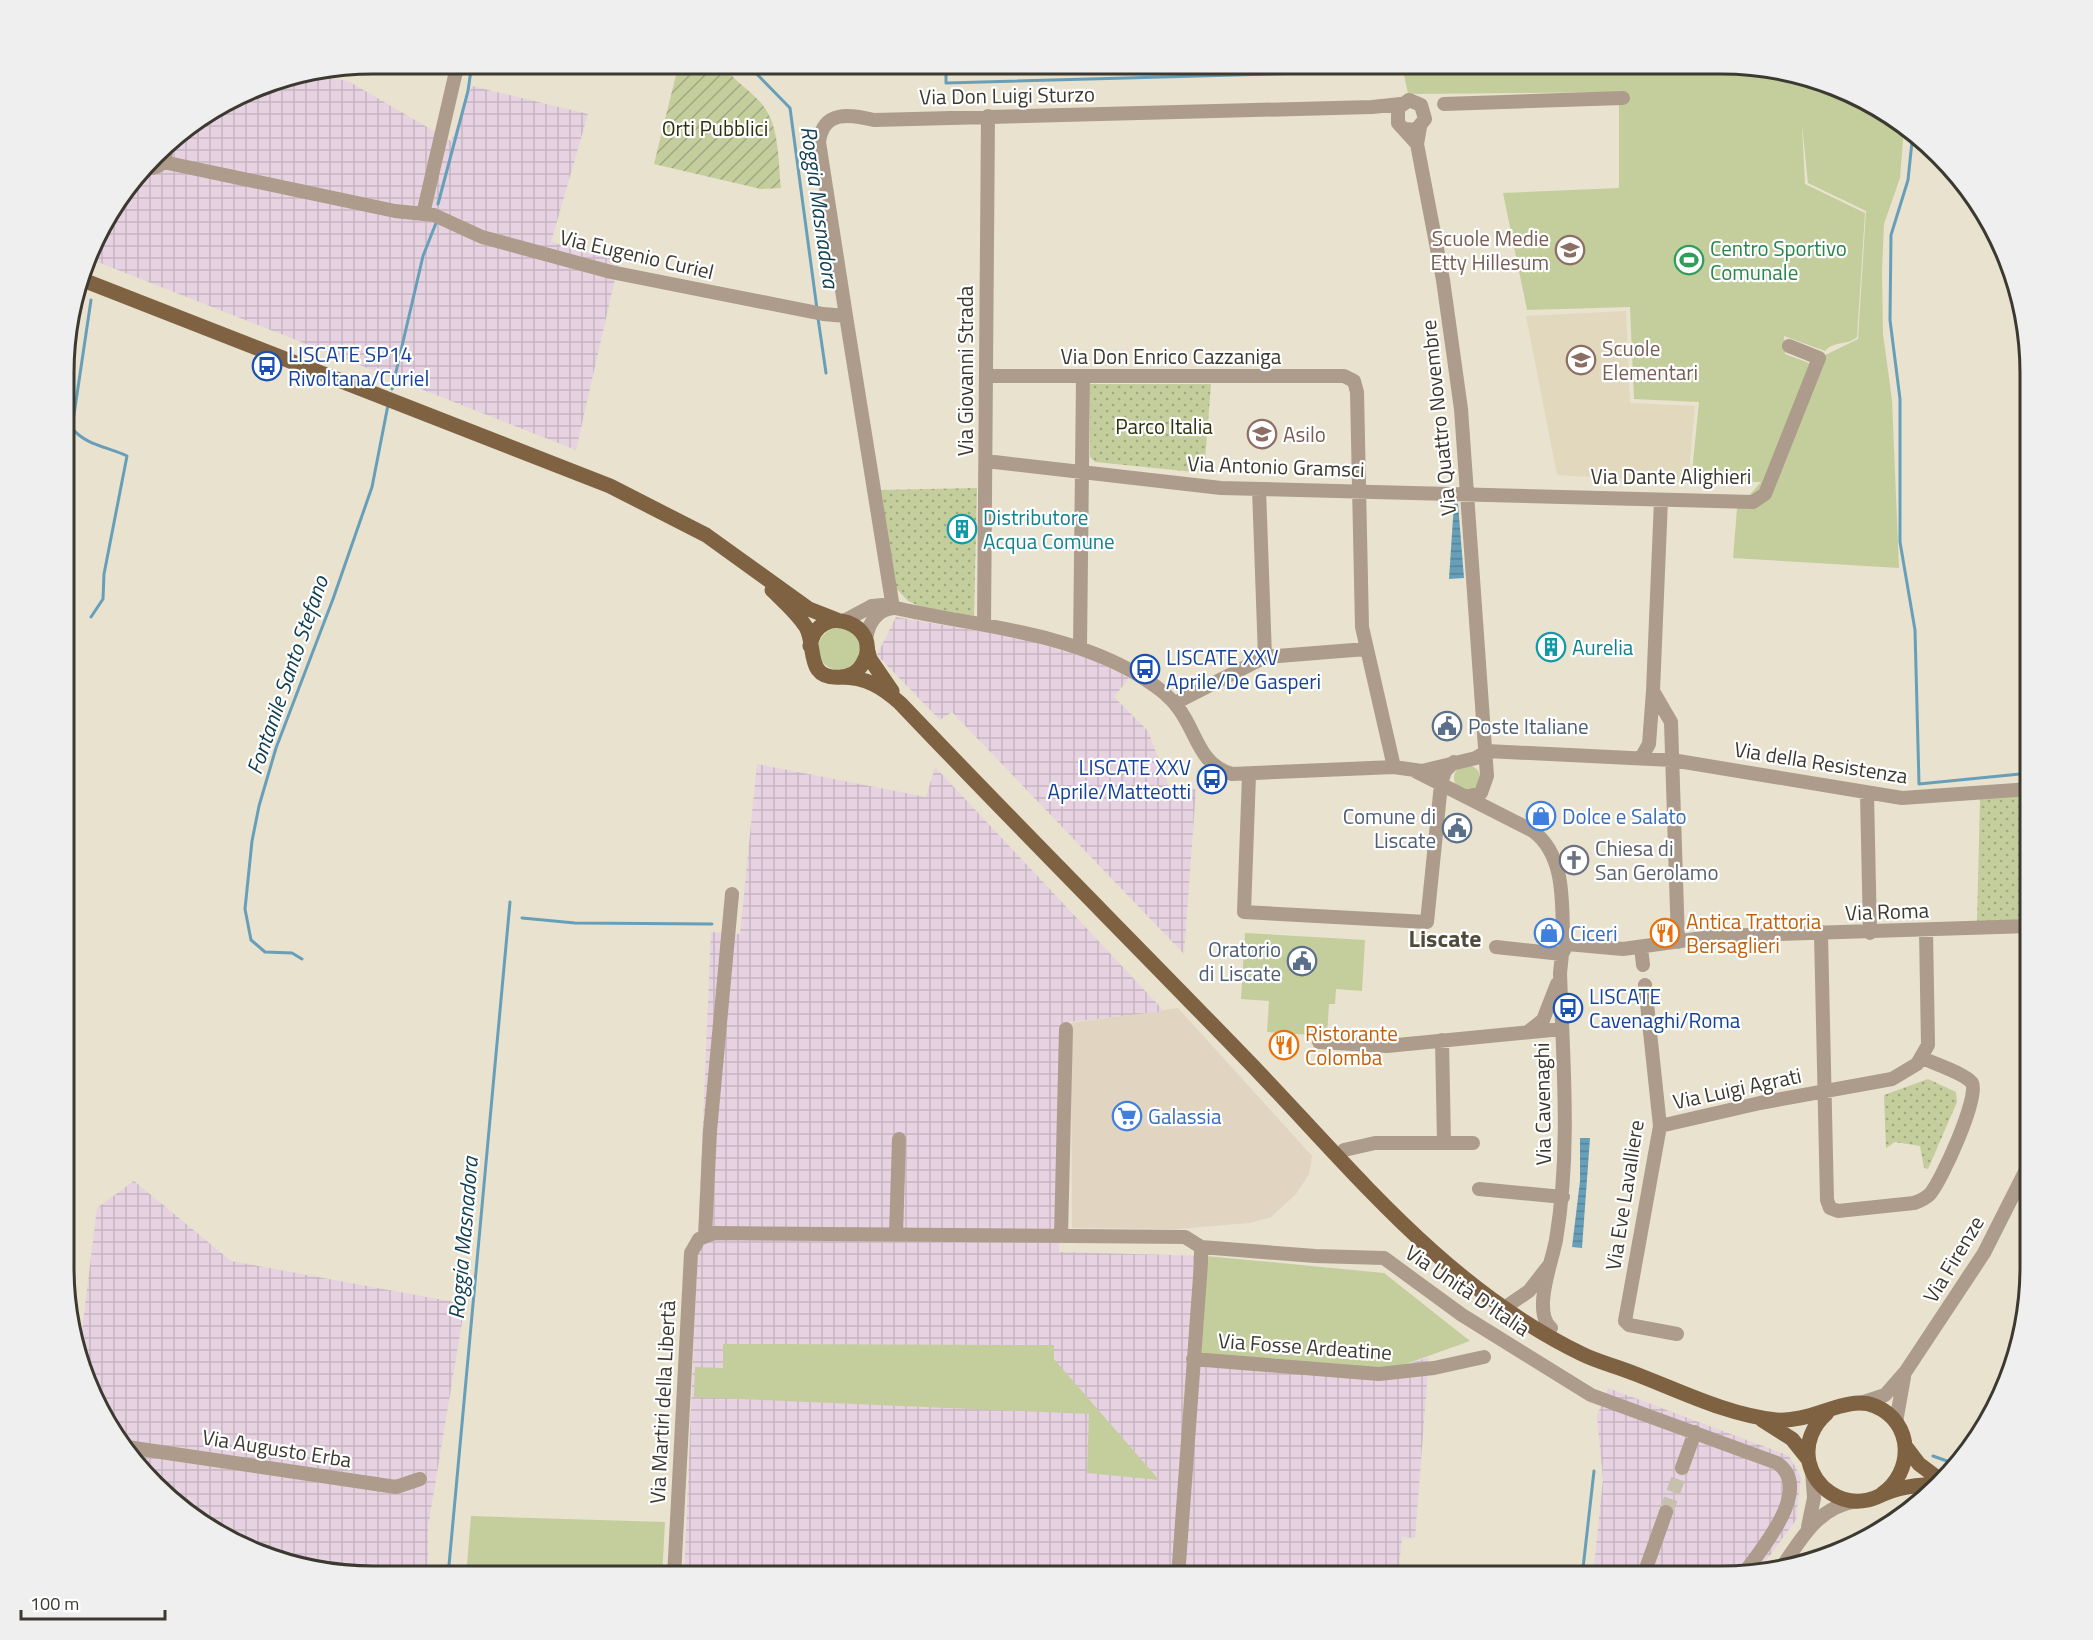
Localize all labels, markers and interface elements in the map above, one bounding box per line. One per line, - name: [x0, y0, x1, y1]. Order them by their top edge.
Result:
- street label: Via Don Luigi Sturzo: [919, 77, 1095, 113]
- park label: Orti Pubblici: [662, 112, 768, 144]
- water label: Roggia Masnadora: [792, 124, 848, 292]
- street label: Via Eugenio Curiel: [557, 221, 717, 287]
- place label: Scuole Medie Etty Hillesum: [1430, 222, 1549, 278]
- place label: Centro Sportivo Comunale: [1710, 232, 1847, 288]
- school or university icon: Scuole Medie Etty Hillesum: [1554, 234, 1586, 266]
- sports icon: Centro Sportivo Comunale: [1673, 244, 1705, 276]
- street label: Via Giovanni Strada: [949, 285, 981, 456]
- street label: Via Quattro Novembre: [1412, 318, 1464, 518]
- place label: Scuole Elementari: [1602, 332, 1698, 388]
- place label: LISCATE SP14 Rivoltana/Curiel: [288, 338, 429, 394]
- street label: Via Don Enrico Cazzaniga: [1061, 340, 1282, 372]
- school or university icon: Scuole Elementari: [1565, 344, 1597, 376]
- bus stop icon: LISCATE SP14 Rivoltana/Curiel: [251, 350, 283, 382]
- park label: Parco Italia: [1115, 410, 1213, 442]
- school or university icon: Asilo: [1246, 418, 1278, 450]
- place label: Asilo: [1283, 418, 1326, 450]
- street label: Via Antonio Gramsci: [1187, 447, 1365, 485]
- street label: Via Dante Alighieri: [1591, 460, 1751, 492]
- place label: Distributore Acqua Comune: [983, 501, 1115, 557]
- building icon: Distributore Acqua Comune: [946, 513, 978, 545]
- water label: Fontanile Santo Stefano: [237, 570, 337, 779]
- building icon: Aurelia: [1535, 631, 1567, 663]
- place label: Aurelia: [1572, 631, 1634, 663]
- place label: LISCATE XXV Aprile/De Gasperi: [1166, 641, 1321, 697]
- bus stop icon: LISCATE XXV Aprile/De Gasperi: [1129, 653, 1161, 685]
- public building icon: Poste Italiane: [1431, 710, 1463, 742]
- place label: Poste Italiane: [1468, 710, 1589, 742]
- street label: Via della Resistenza: [1732, 732, 1911, 792]
- place label: LISCATE XXV Aprile/Matteotti: [1048, 751, 1191, 807]
- bus stop icon: LISCATE XXV Aprile/Matteotti: [1196, 763, 1228, 795]
- place label: Comune di Liscate: [1343, 800, 1436, 856]
- shop icon: Dolce e Salato: [1525, 800, 1557, 832]
- place label: Dolce e Salato: [1562, 800, 1687, 832]
- public building icon: Comune di Liscate: [1441, 812, 1473, 844]
- place label: Chiesa di San Gerolamo: [1595, 832, 1719, 888]
- church icon: Chiesa di San Gerolamo: [1558, 844, 1590, 876]
- street label: Via Roma: [1845, 894, 1930, 928]
- place label: Antica Trattoria Bersaglieri: [1686, 905, 1822, 961]
- shop icon: Ciceri: [1533, 917, 1565, 949]
- place label: Ciceri: [1570, 917, 1618, 949]
- restaurant icon: Antica Trattoria Bersaglieri: [1649, 917, 1681, 949]
- district label: Liscate: [1409, 920, 1481, 956]
- place label: Oratorio di Liscate: [1199, 933, 1281, 989]
- public building icon: Oratorio di Liscate: [1286, 945, 1318, 977]
- place label: LISCATE Cavenaghi/Roma: [1589, 980, 1741, 1036]
- bus stop icon: LISCATE Cavenaghi/Roma: [1552, 992, 1584, 1024]
- place label: Ristorante Colomba: [1305, 1017, 1398, 1073]
- restaurant icon: Ristorante Colomba: [1268, 1029, 1300, 1061]
- street label: Via Cavenaghi: [1525, 1042, 1559, 1166]
- street label: Via Luigi Agrati: [1670, 1059, 1804, 1117]
- supermarket icon: Galassia: [1111, 1100, 1143, 1132]
- place label: Galassia: [1148, 1100, 1222, 1132]
- street label: Via Eve Lavalliere: [1596, 1117, 1652, 1273]
- water label: Roggia Masnadora: [439, 1153, 487, 1321]
- street label: Via Firenze: [1914, 1209, 1992, 1309]
- street label: Via Unità D'Italia: [1399, 1236, 1537, 1344]
- street label: Via Martiri della Libertà: [641, 1299, 683, 1505]
- street label: Via Fosse Ardeatine: [1217, 1324, 1393, 1368]
- street label: Via Augusto Erba: [200, 1420, 354, 1476]
- scale bar: [21, 1583, 165, 1621]
- text: 100 m: [30, 1590, 79, 1617]

